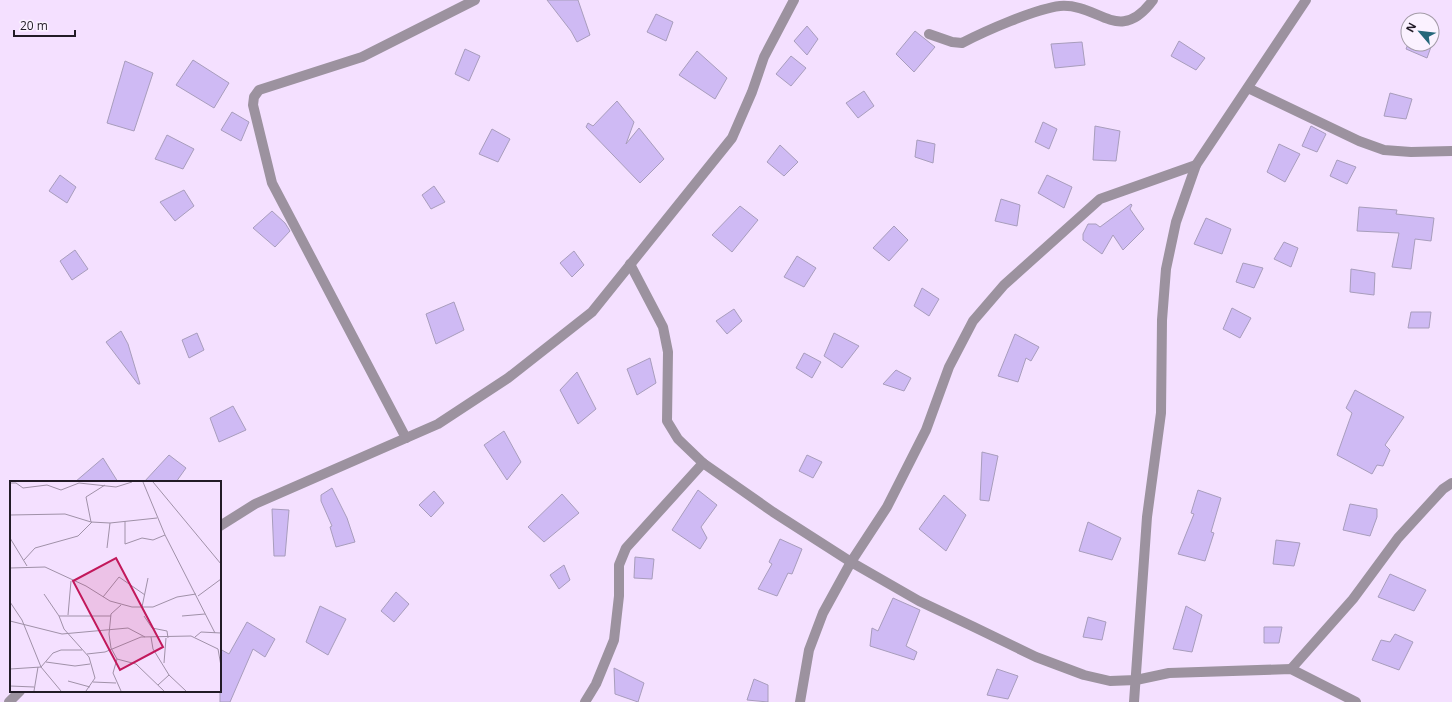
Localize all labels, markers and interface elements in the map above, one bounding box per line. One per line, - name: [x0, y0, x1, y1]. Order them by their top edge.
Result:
- scale bar: [14, 12, 75, 38]
- north arrow: [1400, 12, 1440, 52]
- text: 20 m: [20, 17, 48, 34]
- text: N: [1402, 20, 1419, 35]
- inset map: [10, 481, 221, 692]

